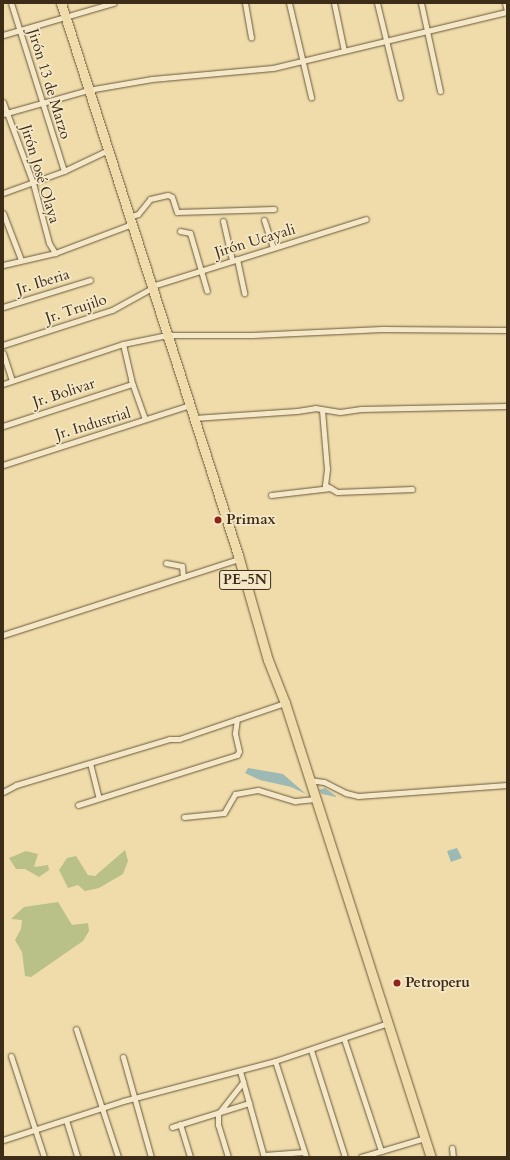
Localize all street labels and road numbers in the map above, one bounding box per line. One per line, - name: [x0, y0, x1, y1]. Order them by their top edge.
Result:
- street label: Jirón 13 de Marzo: [24, 27, 74, 141]
- street label: Jirón José Olaya: [16, 123, 64, 225]
- street label: Jirón Ucayali: [212, 220, 298, 262]
- street label: Jr. Iberia: [14, 265, 72, 299]
- street label: Jr. Trujilo: [43, 291, 109, 327]
- street label: Jr. Bolivar: [31, 375, 97, 411]
- street label: Jr. Industrial: [53, 404, 133, 444]
- road number: PE-5N: [219, 568, 271, 592]

